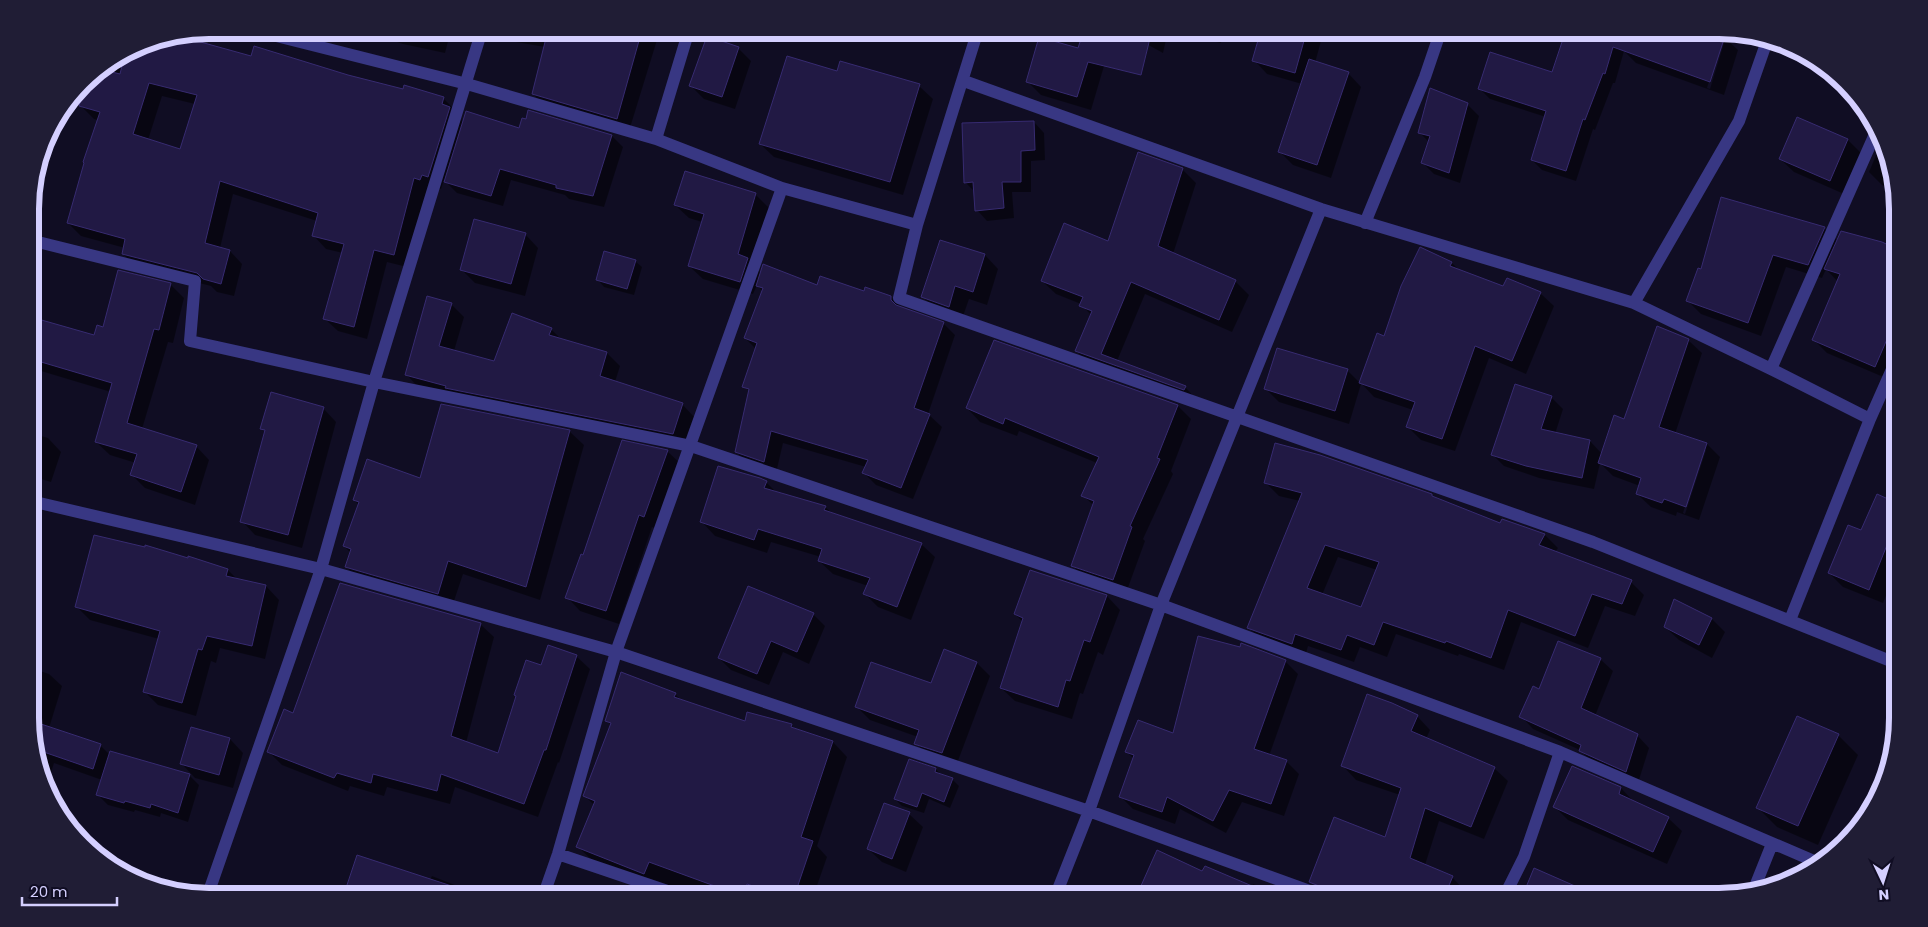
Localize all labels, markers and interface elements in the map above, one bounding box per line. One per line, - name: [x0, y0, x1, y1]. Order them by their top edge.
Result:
- north arrow: [1858, 857, 1908, 907]
- scale bar: [22, 874, 118, 906]
- text: 20 m: [30, 881, 68, 902]
- text: N: [1878, 885, 1890, 905]

